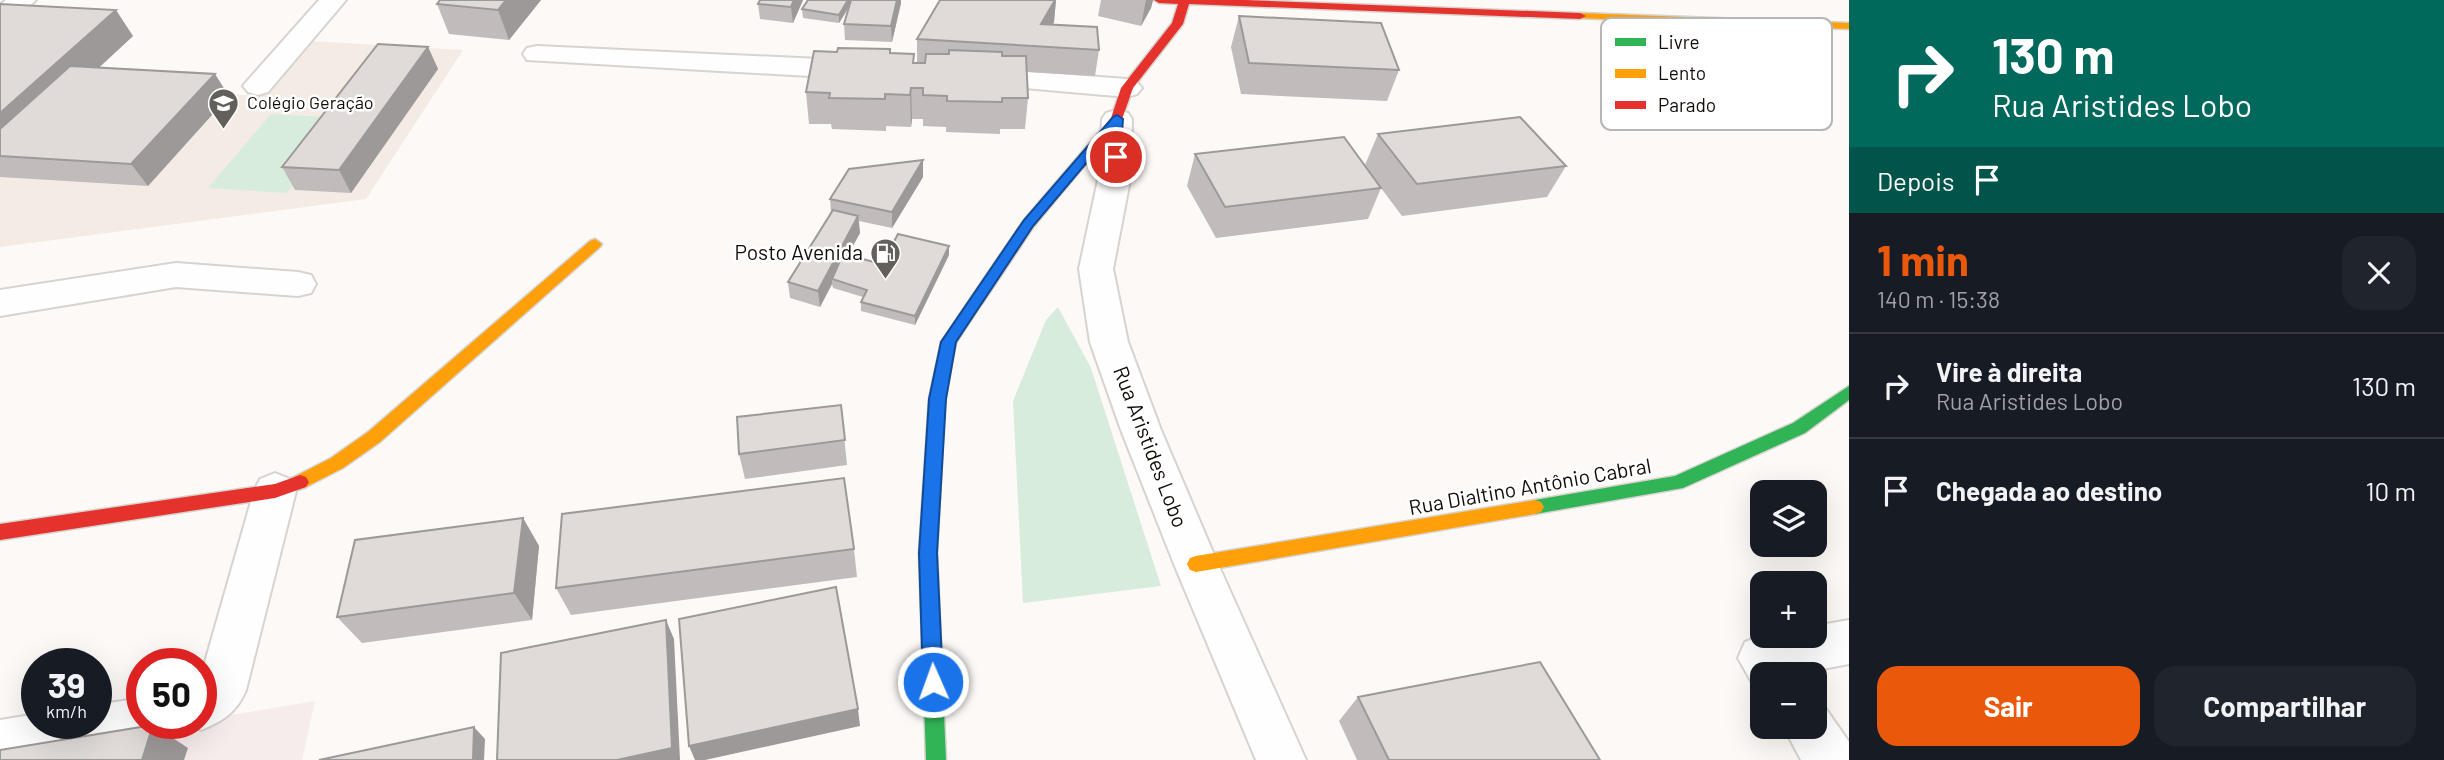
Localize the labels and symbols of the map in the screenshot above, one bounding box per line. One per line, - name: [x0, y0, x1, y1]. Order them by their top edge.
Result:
- legend: [1601, 18, 1832, 130]
- text: Livre: [1658, 30, 1700, 53]
- text: Lento: [1658, 61, 1706, 84]
- school or university icon: Colégio Geração: [207, 86, 241, 130]
- place label: Colégio Geração: [247, 91, 374, 113]
- text: Parado: [1658, 93, 1716, 116]
- pin: [1086, 127, 1146, 187]
- fuel station icon: Posto Avenida: [869, 236, 903, 280]
- place label: Posto Avenida: [735, 239, 863, 264]
- street label: Rua Aristides Lobo: [1109, 362, 1194, 531]
- street label: Rua Dialtino Antônio Cabral: [1407, 452, 1653, 519]
- position arrow: [896, 645, 970, 719]
- speed limit sign: 50: [126, 648, 217, 739]

